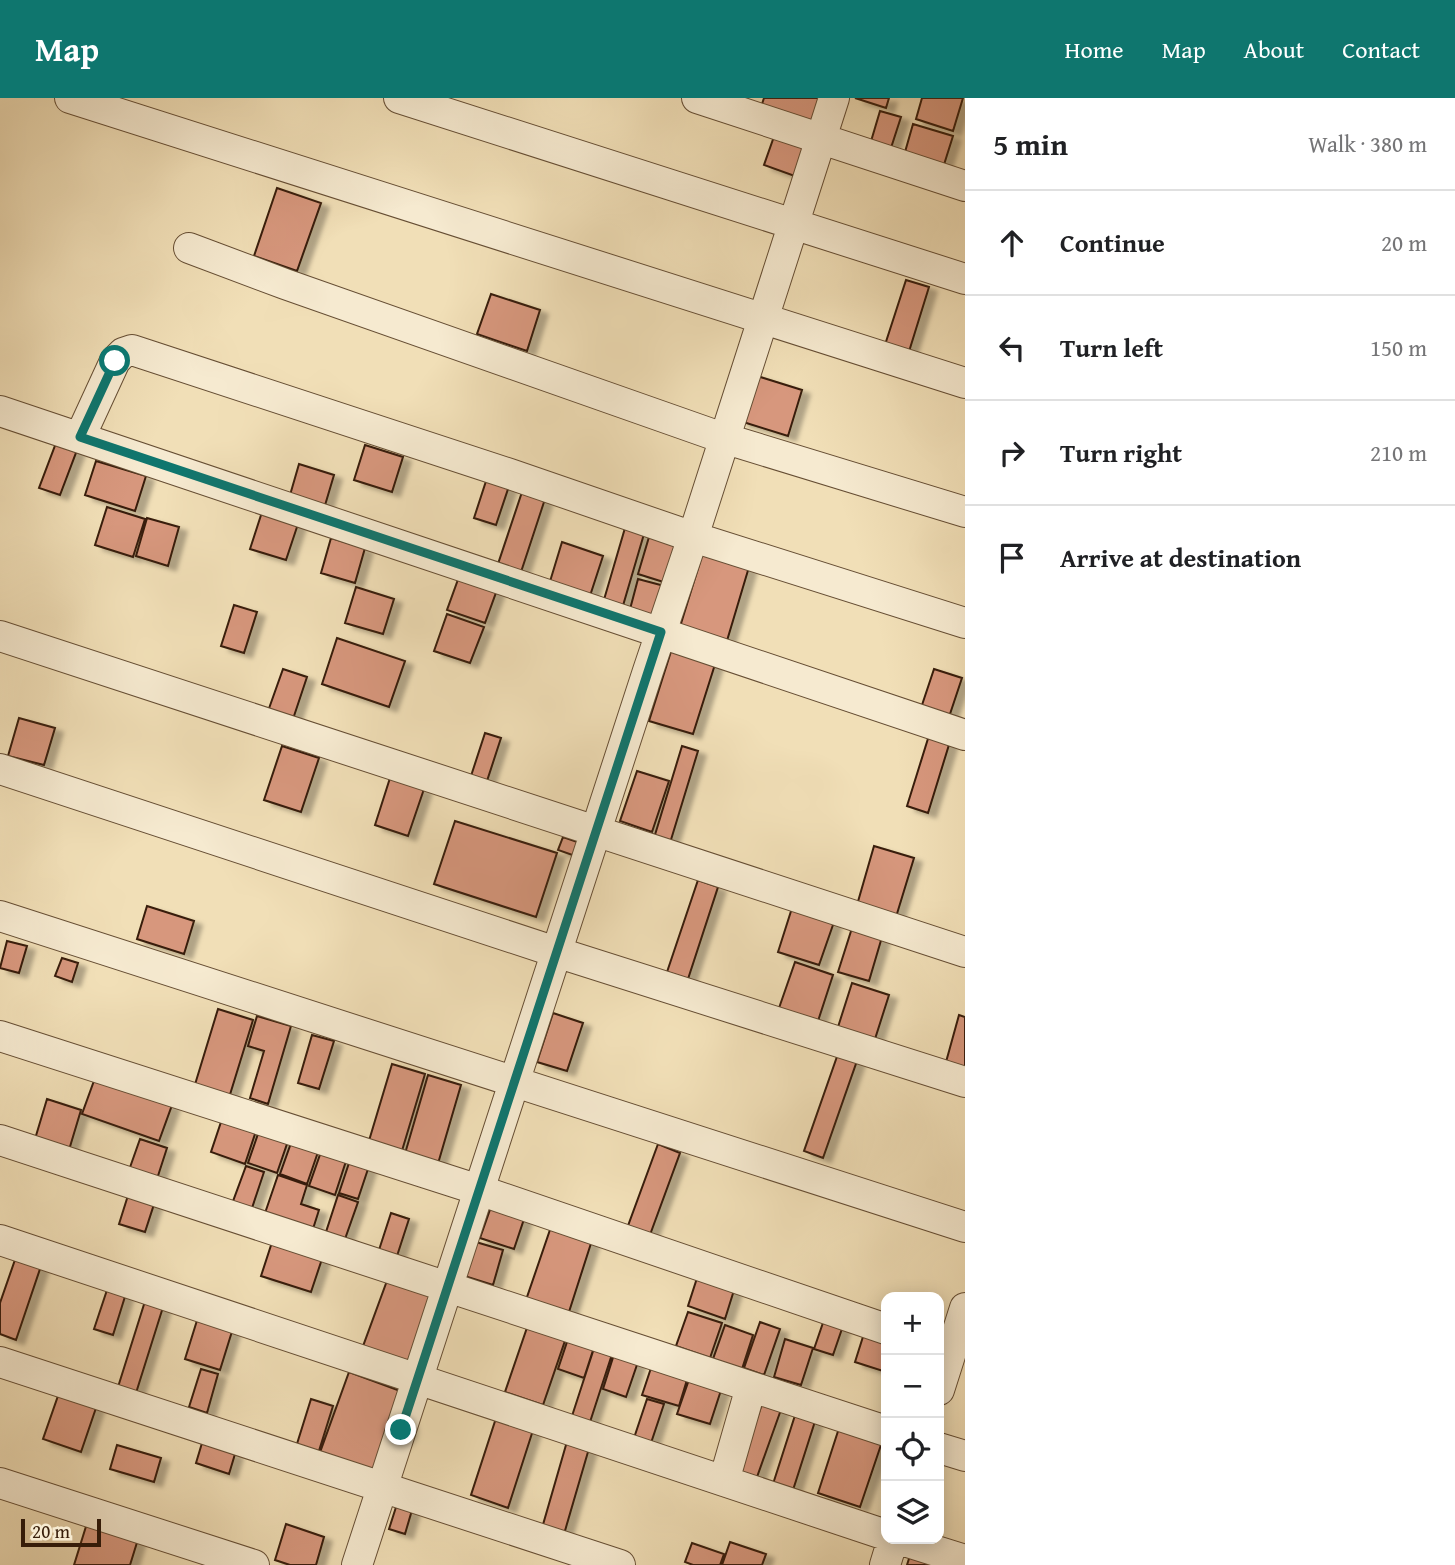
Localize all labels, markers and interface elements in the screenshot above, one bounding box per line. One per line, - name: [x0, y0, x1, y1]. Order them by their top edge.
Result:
- text: Map: [35, 25, 99, 73]
- text: Home: [1065, 32, 1124, 67]
- text: Map: [1162, 32, 1206, 67]
- text: About: [1244, 32, 1304, 67]
- text: Contact: [1342, 32, 1420, 67]
- text: 5 min: [993, 122, 1068, 166]
- text: Walk · 380 m: [1308, 127, 1427, 160]
- text: Continue: [1060, 223, 1165, 262]
- icon: ahead: [993, 224, 1031, 262]
- text: 20 m: [1381, 226, 1427, 259]
- text: Turn left: [1060, 328, 1163, 367]
- icon: left: [993, 329, 1031, 367]
- text: 150 m: [1370, 331, 1427, 364]
- route start: [99, 345, 130, 376]
- text: Turn right: [1060, 433, 1182, 472]
- icon: right: [993, 434, 1031, 472]
- text: 210 m: [1370, 436, 1427, 469]
- text: Arrive at destination: [1060, 538, 1301, 577]
- icon: arrive: [993, 539, 1031, 577]
- map controls: [881, 1292, 944, 1544]
- button: +: [881, 1292, 944, 1355]
- button: −: [881, 1355, 944, 1418]
- route end: [385, 1414, 416, 1445]
- button: locate: [881, 1418, 944, 1481]
- button: layers: [881, 1481, 944, 1544]
- scale bar: [21, 1516, 102, 1548]
- text: 20 m: [32, 1517, 70, 1545]

